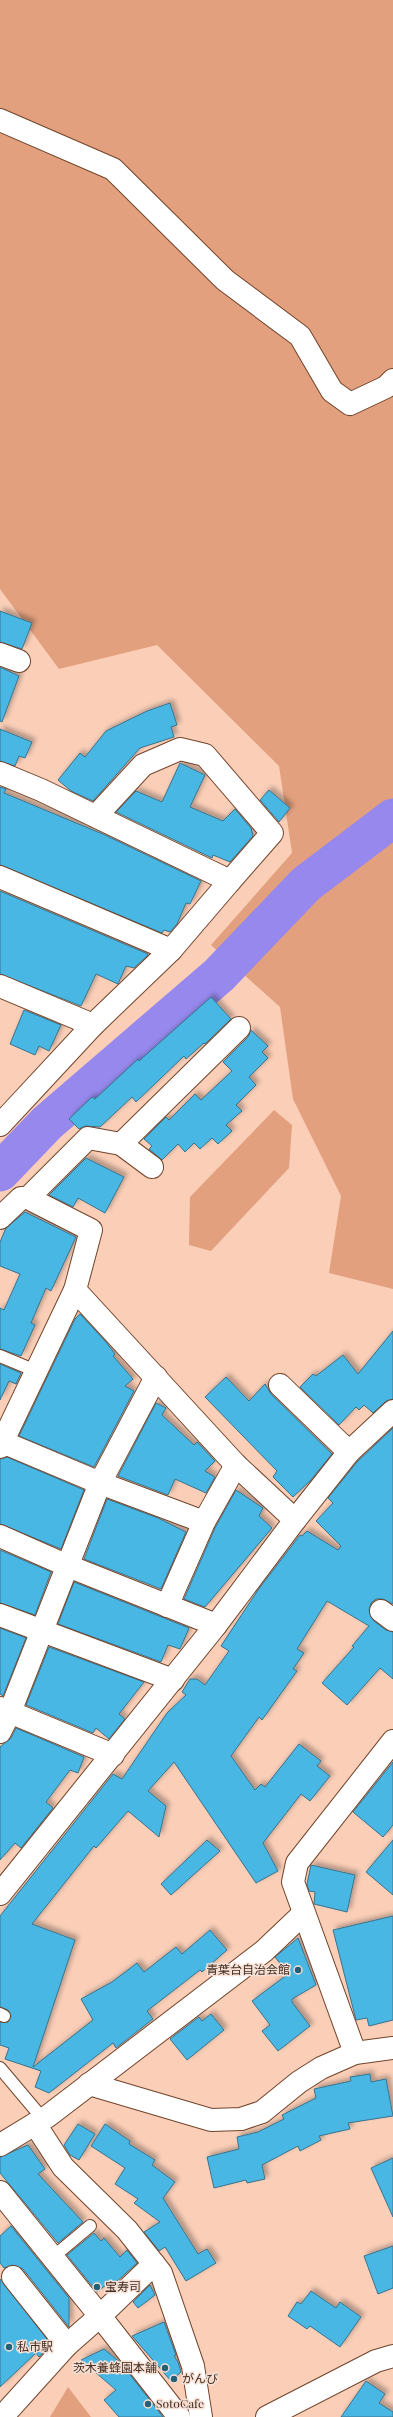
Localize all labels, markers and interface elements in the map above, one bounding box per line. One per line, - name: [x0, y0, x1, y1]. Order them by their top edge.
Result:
- place label: 青葉台自治会館: [206, 1961, 290, 1977]
- marker: 青葉台自治会館: [293, 1965, 303, 1975]
- place label: 宝寿司: [105, 2278, 141, 2294]
- marker: 宝寿司: [92, 2282, 102, 2292]
- place label: 私市駅: [17, 2338, 53, 2354]
- marker: 私市駅: [4, 2342, 14, 2352]
- place label: 茨木養蜂園本舗: [73, 2359, 157, 2375]
- marker: 茨木養蜂園本舗: [160, 2363, 170, 2373]
- place label: がんび: [182, 2370, 218, 2386]
- marker: がんび: [169, 2374, 179, 2384]
- place label: SotoCafe: [156, 2395, 204, 2411]
- marker: SotoCafe: [143, 2399, 153, 2409]

